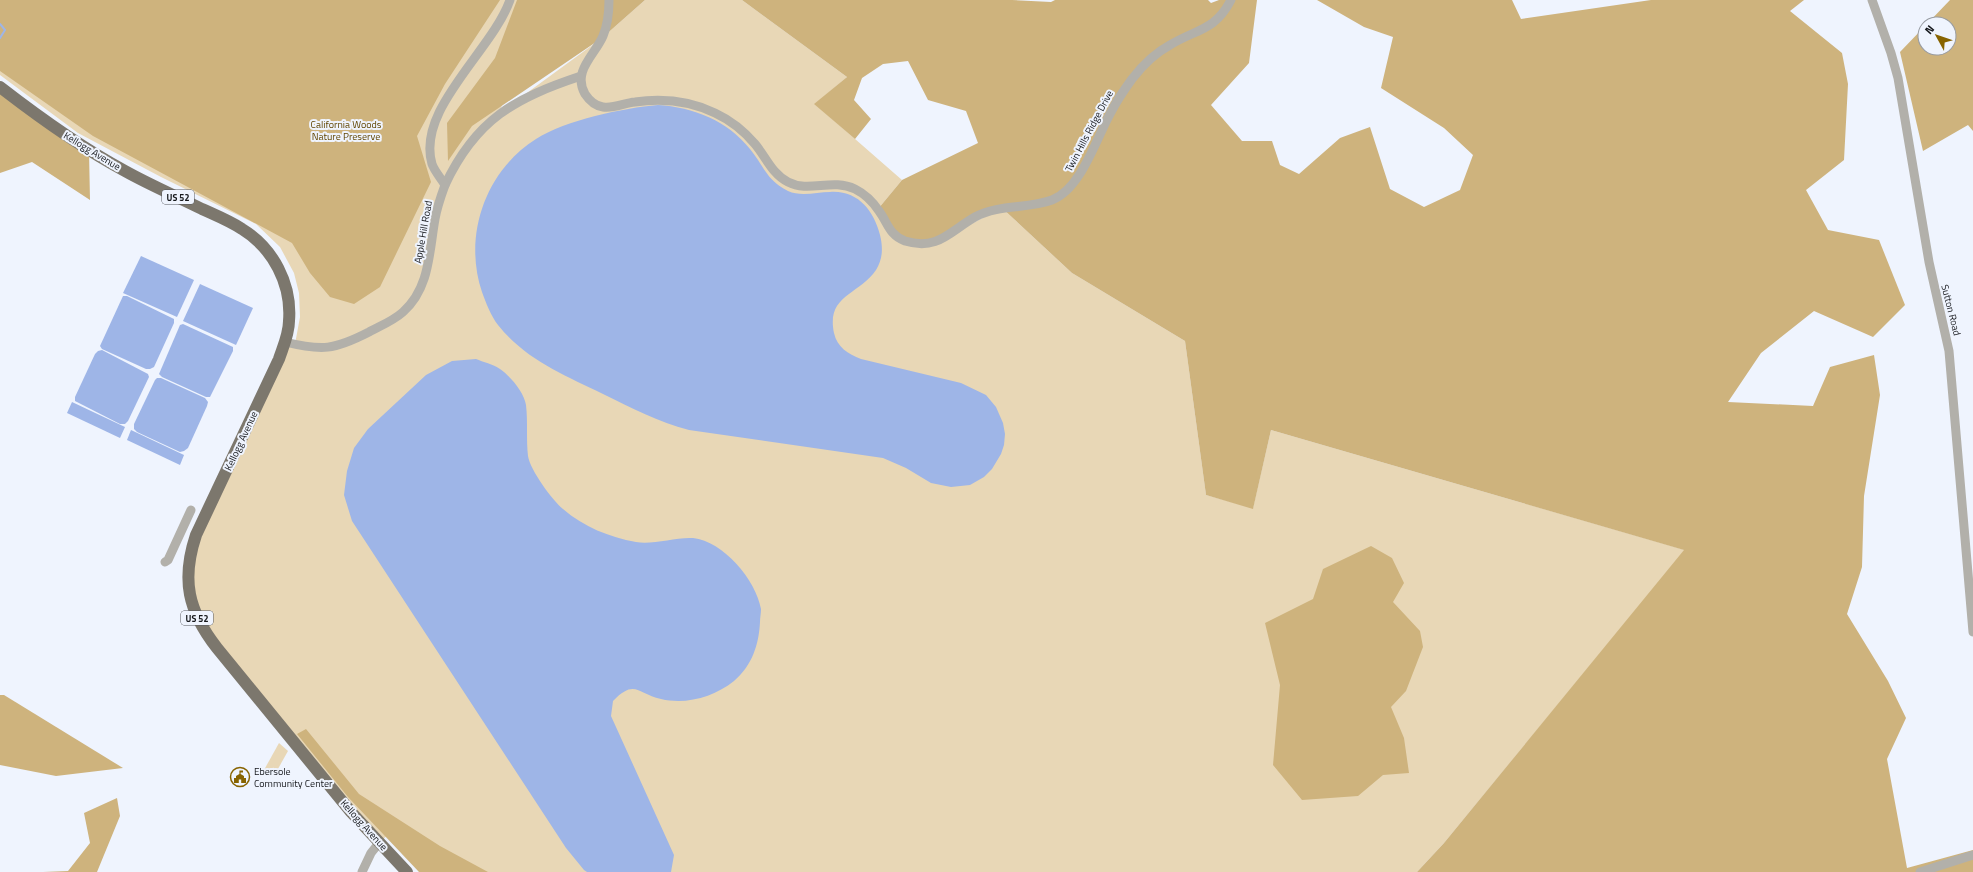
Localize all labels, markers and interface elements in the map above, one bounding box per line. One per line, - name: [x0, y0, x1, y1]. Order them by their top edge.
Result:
- north arrow: [1917, 16, 1957, 56]
- text: N: [1921, 22, 1938, 38]
- street label: Twin Hills Ridge Drive: [1061, 88, 1117, 174]
- park label: California Woods Nature Preserve: [311, 117, 382, 144]
- street label: Kellogg Avenue: [61, 128, 123, 174]
- road number: US 52: [162, 190, 194, 204]
- street label: Apple Hill Road: [410, 199, 436, 265]
- street label: Sutton Road: [1937, 283, 1965, 337]
- street label: Kellogg Avenue: [221, 409, 261, 473]
- road number: US 52: [181, 611, 213, 625]
- place label: Ebersole Community Center: [254, 764, 333, 791]
- public building icon: Ebersole Community Center: [229, 766, 251, 788]
- street label: Kellogg Avenue: [337, 796, 391, 854]

